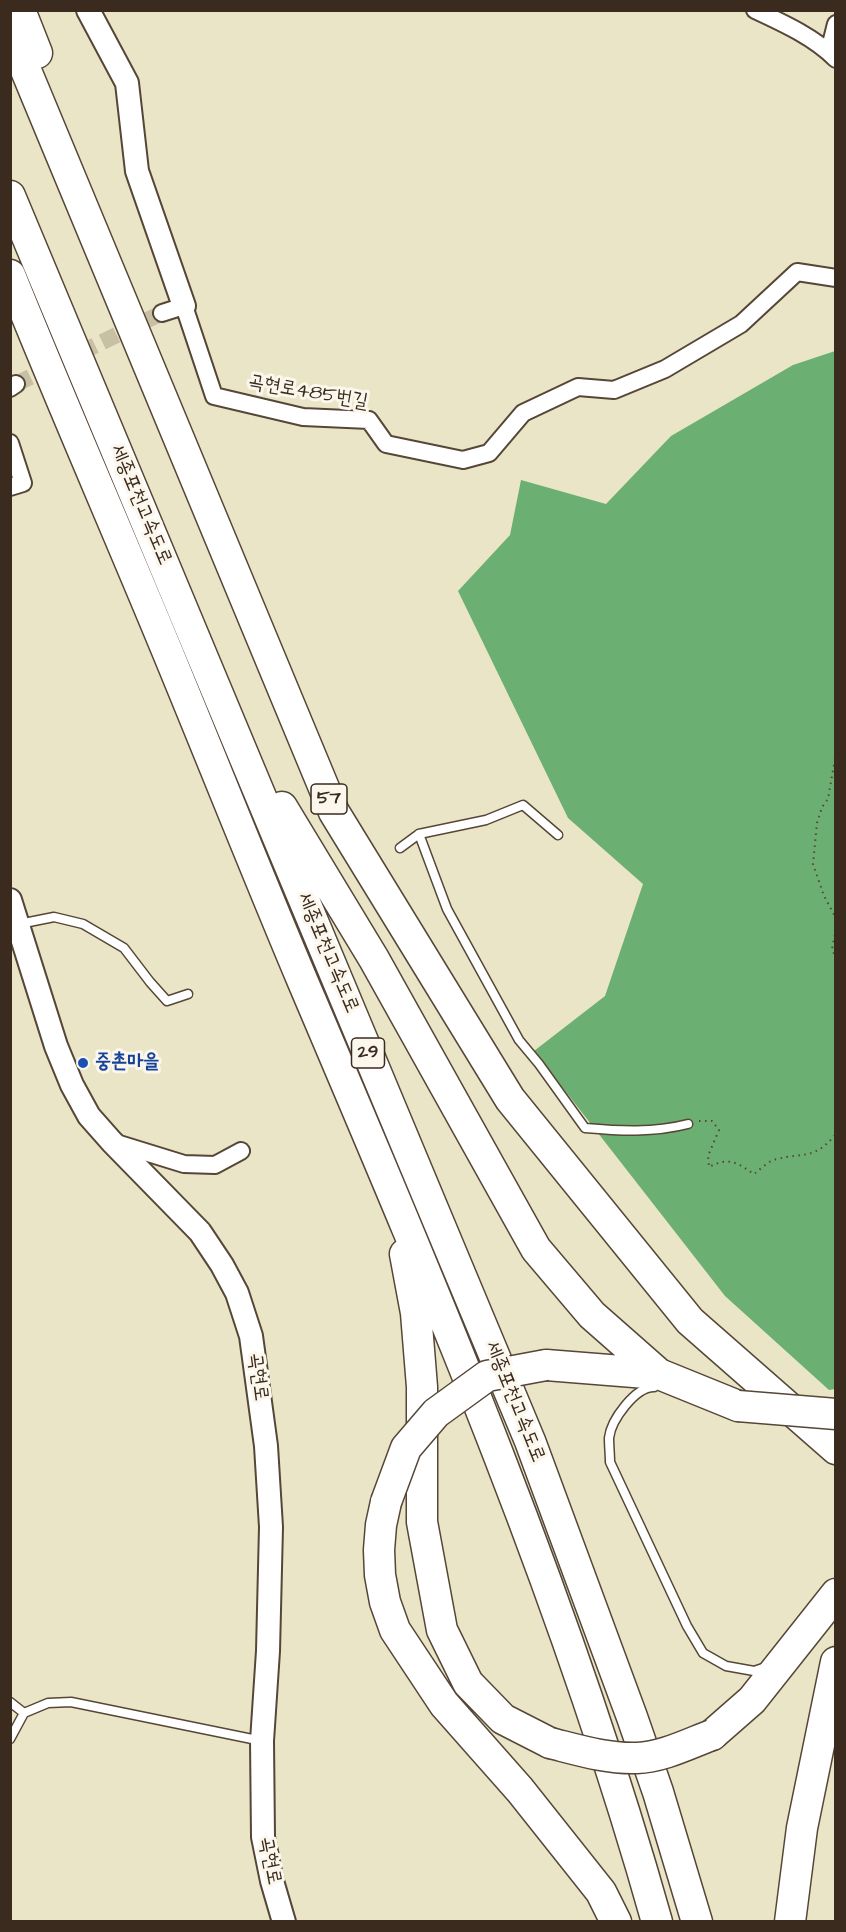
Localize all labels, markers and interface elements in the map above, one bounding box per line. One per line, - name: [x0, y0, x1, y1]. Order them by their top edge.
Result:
- street label: 곡현로485번길: [246, 371, 370, 415]
- street label: 세종포천고속도로: [104, 441, 176, 569]
- road number: 57: [311, 784, 347, 814]
- street label: 세종포천고속도로: [291, 889, 363, 1017]
- road number: 29: [352, 1038, 385, 1068]
- place label: 중촌마을: [95, 1051, 159, 1075]
- marker: 중촌마을: [76, 1056, 90, 1070]
- street label: 세종포천고속도로: [479, 1338, 549, 1466]
- street label: 곡현로: [242, 1351, 272, 1403]
- street label: 곡현로: [253, 1835, 285, 1887]

